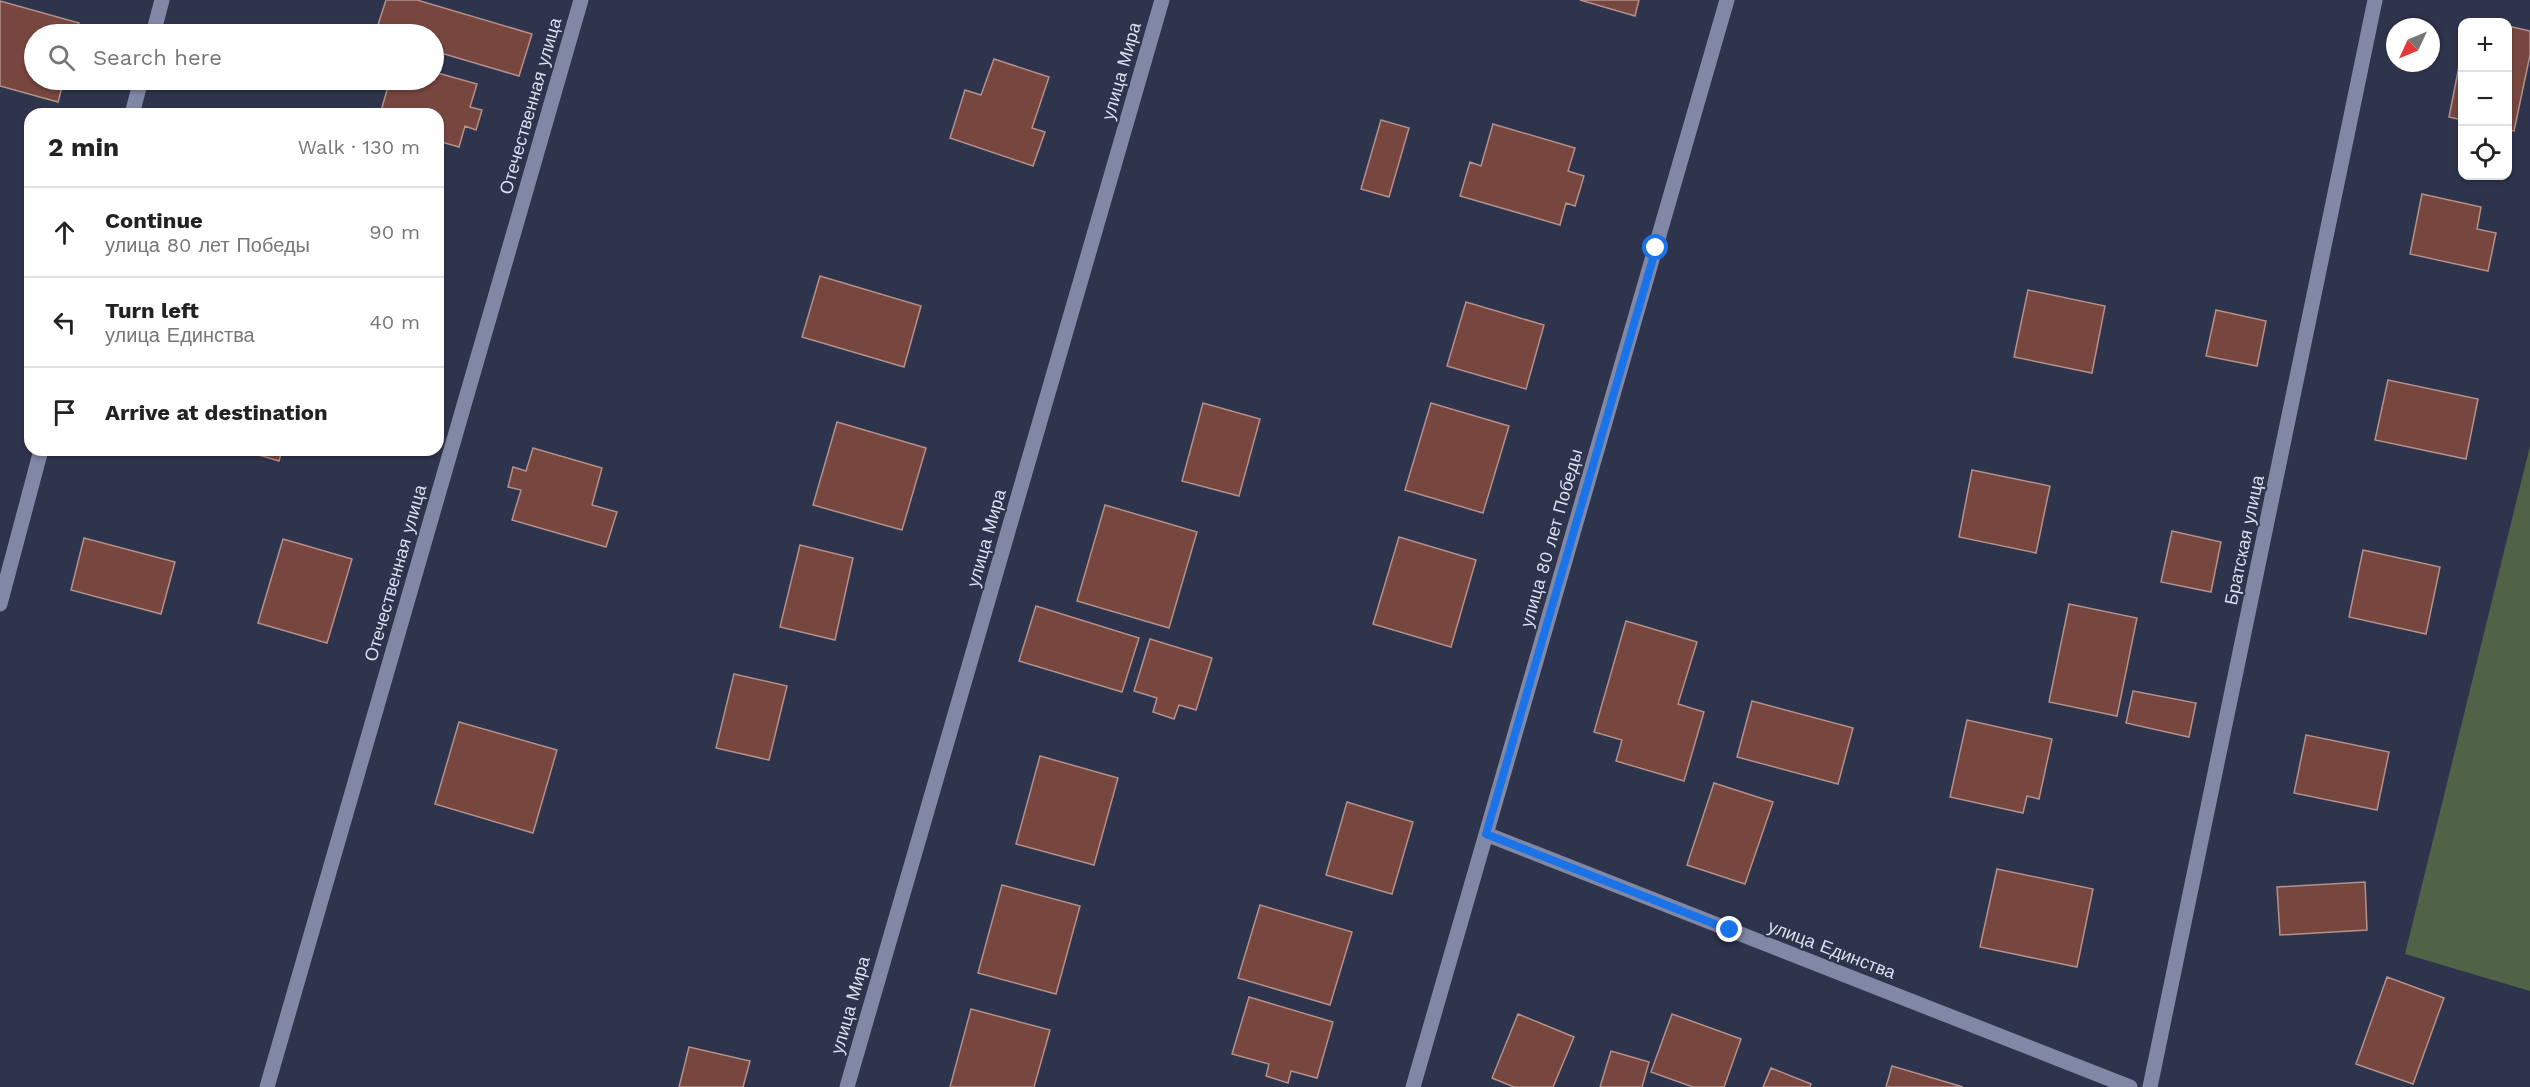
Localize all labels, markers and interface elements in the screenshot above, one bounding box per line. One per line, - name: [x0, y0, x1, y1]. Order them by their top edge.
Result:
- street label: Отечественная улица: [495, 14, 566, 197]
- north arrow: [2386, 18, 2440, 72]
- map controls: [2458, 18, 2512, 180]
- button: +: [2458, 18, 2512, 72]
- street label: улица Мира: [1097, 19, 1145, 122]
- search box: [24, 24, 444, 90]
- icon: search: [45, 41, 78, 74]
- text: Search here: [93, 45, 222, 70]
- button: −: [2458, 72, 2512, 126]
- button: locate: [2458, 126, 2512, 180]
- text: 2 min: [48, 132, 119, 162]
- text: Walk · 130 m: [298, 135, 420, 159]
- text: Continue: [105, 208, 203, 233]
- icon: ahead: [48, 216, 81, 249]
- text: 90 m: [369, 220, 420, 244]
- text: улица 80 лет Победы: [105, 233, 310, 257]
- route start: [1642, 234, 1668, 260]
- text: Turn left: [105, 298, 199, 323]
- icon: left: [48, 306, 81, 339]
- text: 40 m: [369, 310, 420, 334]
- text: улица Единства: [105, 323, 255, 347]
- icon: arrive: [48, 396, 81, 429]
- text: Arrive at destination: [105, 400, 328, 425]
- street label: улица 80 лет Победы: [1515, 446, 1587, 630]
- street label: Братская улица: [2220, 472, 2268, 607]
- street label: Отечественная улица: [360, 481, 431, 664]
- street label: улица Мира: [962, 486, 1010, 589]
- street label: улица Единства: [1765, 915, 1900, 983]
- route end: [1716, 916, 1742, 942]
- street label: улица Мира: [826, 953, 874, 1056]

